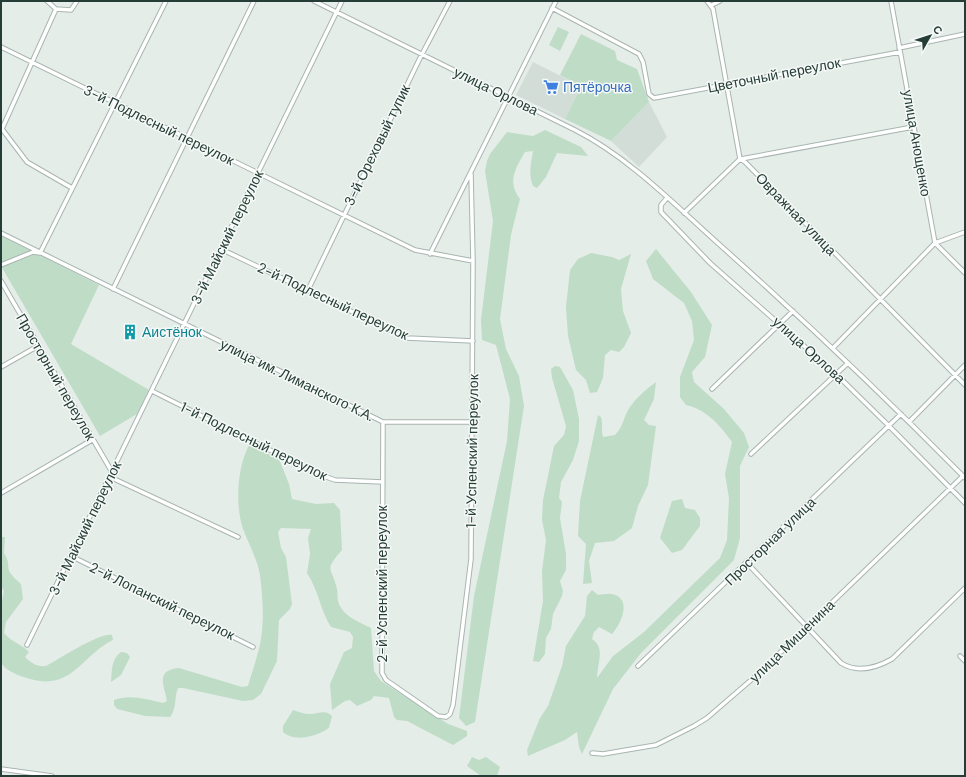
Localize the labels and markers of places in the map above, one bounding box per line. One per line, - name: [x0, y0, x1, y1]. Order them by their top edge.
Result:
- supermarket icon: Пятёрочка: [542, 78, 560, 96]
- place label: Пятёрочка: [563, 78, 632, 96]
- building icon: Аистёнок: [121, 323, 139, 341]
- place label: Аистёнок: [142, 323, 203, 341]

